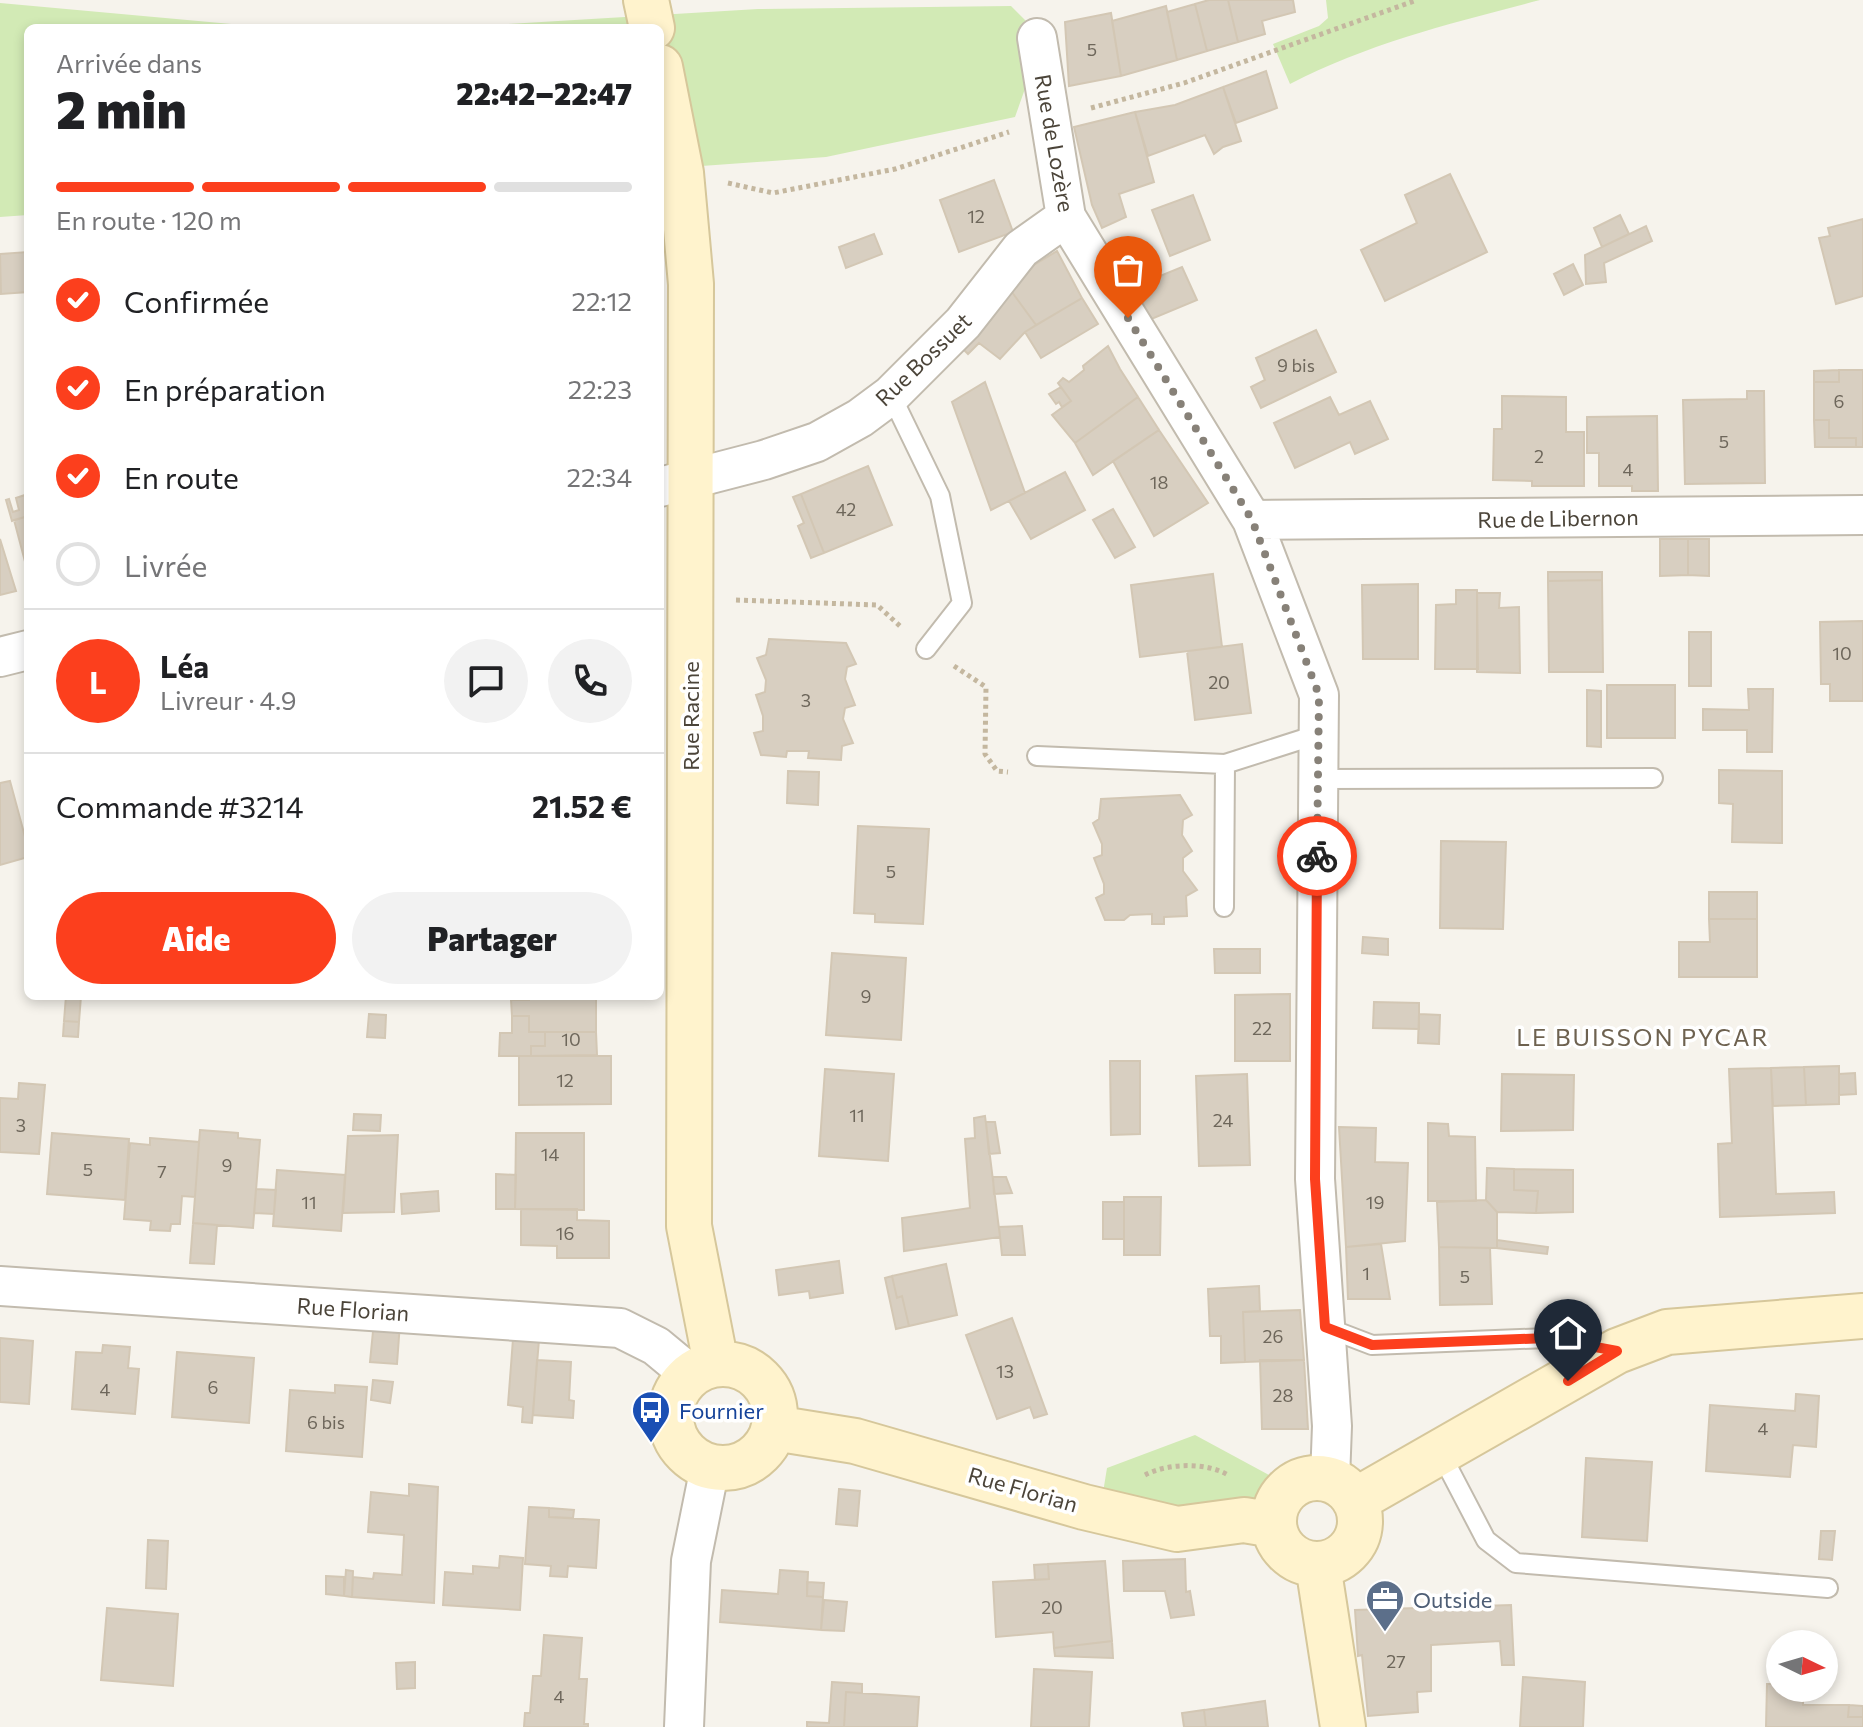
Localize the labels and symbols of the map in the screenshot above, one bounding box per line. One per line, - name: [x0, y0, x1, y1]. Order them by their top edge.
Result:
- house number: 5: [1087, 38, 1097, 60]
- street label: Rue de Lozère: [1030, 72, 1080, 214]
- house number: 12: [967, 205, 985, 227]
- pin: [1094, 236, 1162, 318]
- street label: Rue Bossuet: [870, 307, 976, 411]
- house number: 9 bis: [1277, 354, 1315, 376]
- house number: 6: [1834, 390, 1844, 412]
- house number: 5: [1719, 430, 1729, 452]
- house number: 2: [1534, 445, 1544, 467]
- house number: 4: [1623, 458, 1634, 480]
- house number: 18: [1150, 471, 1168, 493]
- house number: 42: [836, 498, 856, 520]
- street label: Rue de Libernon: [1477, 503, 1639, 533]
- house number: 10: [1832, 642, 1852, 664]
- street label: Rue Racine: [677, 661, 704, 771]
- house number: 20: [1208, 671, 1230, 693]
- house number: 3: [801, 689, 811, 711]
- courier: [1277, 816, 1357, 896]
- house number: 5: [886, 860, 896, 882]
- house number: 9: [861, 985, 871, 1007]
- house number: 22: [1252, 1017, 1272, 1039]
- district label: LE BUISSON PYCAR: [1516, 1022, 1770, 1051]
- house number: 10: [561, 1028, 581, 1050]
- house number: 12: [556, 1069, 574, 1091]
- house number: 11: [849, 1104, 865, 1126]
- house number: 24: [1213, 1109, 1233, 1131]
- house number: 3: [16, 1114, 26, 1136]
- house number: 14: [541, 1143, 559, 1165]
- house number: 9: [222, 1154, 232, 1176]
- house number: 5: [83, 1158, 93, 1180]
- house number: 7: [157, 1160, 167, 1182]
- house number: 11: [301, 1191, 317, 1213]
- house number: 19: [1366, 1191, 1384, 1213]
- house number: 16: [556, 1222, 574, 1244]
- house number: 1: [1362, 1262, 1370, 1284]
- house number: 5: [1460, 1265, 1470, 1287]
- street label: Rue Florian: [296, 1292, 410, 1326]
- pin: [1534, 1299, 1602, 1381]
- house number: 26: [1263, 1325, 1283, 1347]
- house number: 13: [996, 1360, 1014, 1382]
- house number: 6: [208, 1376, 218, 1398]
- house number: 4: [100, 1378, 111, 1400]
- house number: 28: [1273, 1384, 1294, 1406]
- bus stop icon: Fournier: [630, 1389, 672, 1444]
- place label: Fournier: [679, 1397, 764, 1424]
- house number: 6 bis: [307, 1411, 345, 1433]
- house number: 4: [1758, 1417, 1769, 1439]
- street label: Rue Florian: [965, 1460, 1081, 1518]
- office icon: Outside: [1364, 1578, 1406, 1633]
- place label: Outside: [1413, 1586, 1492, 1613]
- house number: 20: [1041, 1596, 1063, 1618]
- north arrow: [1766, 1630, 1838, 1702]
- house number: 27: [1386, 1650, 1406, 1672]
- house number: 4: [554, 1685, 565, 1707]

